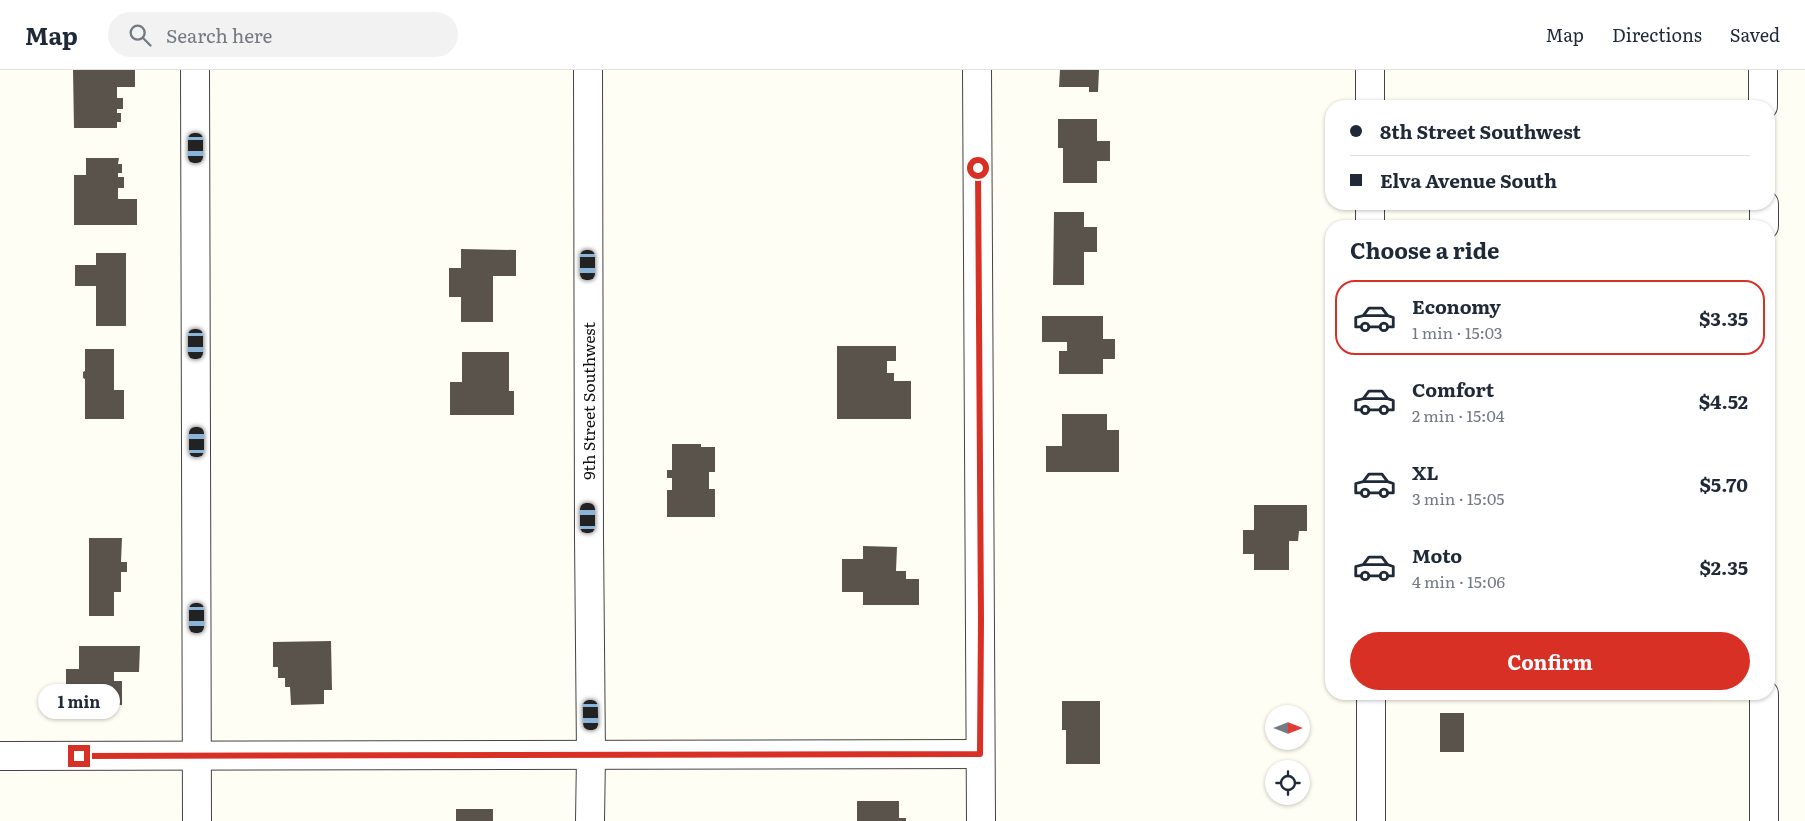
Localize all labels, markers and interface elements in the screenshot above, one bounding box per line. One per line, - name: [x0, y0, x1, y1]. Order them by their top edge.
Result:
- search box: [108, 12, 458, 57]
- text: Map: [25, 17, 78, 52]
- icon: search: [126, 21, 154, 49]
- text: Search here: [166, 21, 272, 49]
- text: Map: [1546, 21, 1584, 48]
- text: Directions: [1612, 21, 1702, 48]
- text: Saved: [1730, 21, 1780, 48]
- text: 8th Street Southwest: [1380, 117, 1581, 145]
- car: [188, 133, 203, 163]
- route start: [967, 157, 989, 179]
- text: Elva Avenue South: [1380, 166, 1557, 194]
- text: Choose a ride: [1350, 233, 1499, 266]
- car: [580, 250, 595, 280]
- text: Economy: [1412, 292, 1501, 320]
- icon: car: [1352, 295, 1397, 340]
- text: $3.35: [1699, 304, 1748, 332]
- text: 1 min · 15:03: [1412, 320, 1503, 344]
- street label: 9th Street Southwest: [576, 322, 600, 480]
- car: [188, 329, 203, 359]
- text: Comfort: [1412, 375, 1494, 403]
- icon: car: [1352, 378, 1397, 423]
- text: $4.52: [1699, 387, 1748, 415]
- text: 2 min · 15:04: [1412, 403, 1505, 427]
- car: [189, 427, 204, 457]
- text: XL: [1412, 458, 1439, 486]
- icon: car: [1352, 461, 1397, 506]
- text: $5.70: [1700, 470, 1748, 498]
- text: 3 min · 15:05: [1412, 486, 1504, 510]
- car: [580, 503, 595, 533]
- text: Moto: [1412, 541, 1462, 569]
- icon: car: [1352, 544, 1397, 589]
- text: $2.35: [1699, 553, 1748, 581]
- text: 4 min · 15:06: [1412, 569, 1505, 593]
- car: [189, 603, 204, 633]
- button: Confirm: [1350, 632, 1750, 690]
- callout: 1 min: [38, 684, 120, 718]
- text: 1 min: [58, 689, 100, 713]
- car: [583, 700, 598, 730]
- north arrow: [1265, 705, 1310, 750]
- map controls: [1265, 705, 1310, 805]
- route end: [68, 745, 90, 767]
- button: locate: [1265, 760, 1310, 805]

